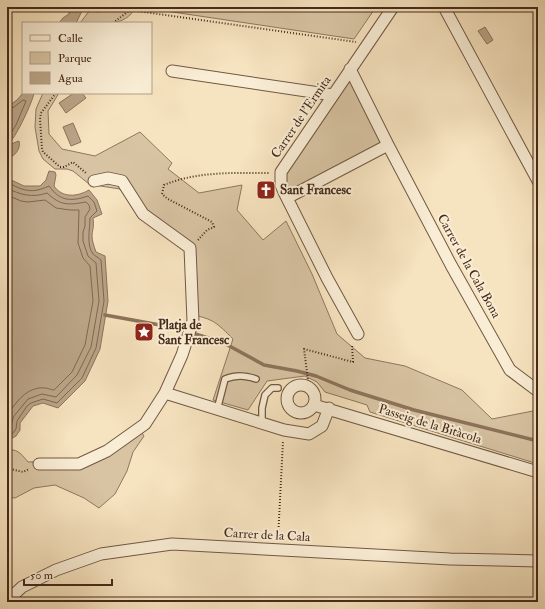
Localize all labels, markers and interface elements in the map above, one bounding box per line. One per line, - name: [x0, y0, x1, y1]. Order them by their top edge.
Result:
- legend: [22, 22, 152, 94]
- text: Calle: [58, 31, 83, 46]
- text: Parque: [58, 51, 92, 66]
- text: Agua: [57, 71, 84, 86]
- street label: Carrer de l'Ermita: [268, 72, 335, 161]
- church icon: Sant Francesc: [255, 179, 277, 201]
- place label: Sant Francesc: [280, 182, 352, 198]
- street label: Carrer de la Cala Bona: [434, 211, 505, 321]
- place label: Platja de Sant Francesc: [158, 317, 230, 348]
- place icon: Platja de Sant Francesc: [133, 321, 155, 343]
- street label: Passeig de la Bitàcola: [376, 401, 484, 447]
- street label: Carrer de la Cala: [223, 525, 311, 545]
- scale bar: [24, 561, 112, 587]
- text: 50 m: [30, 568, 54, 583]

